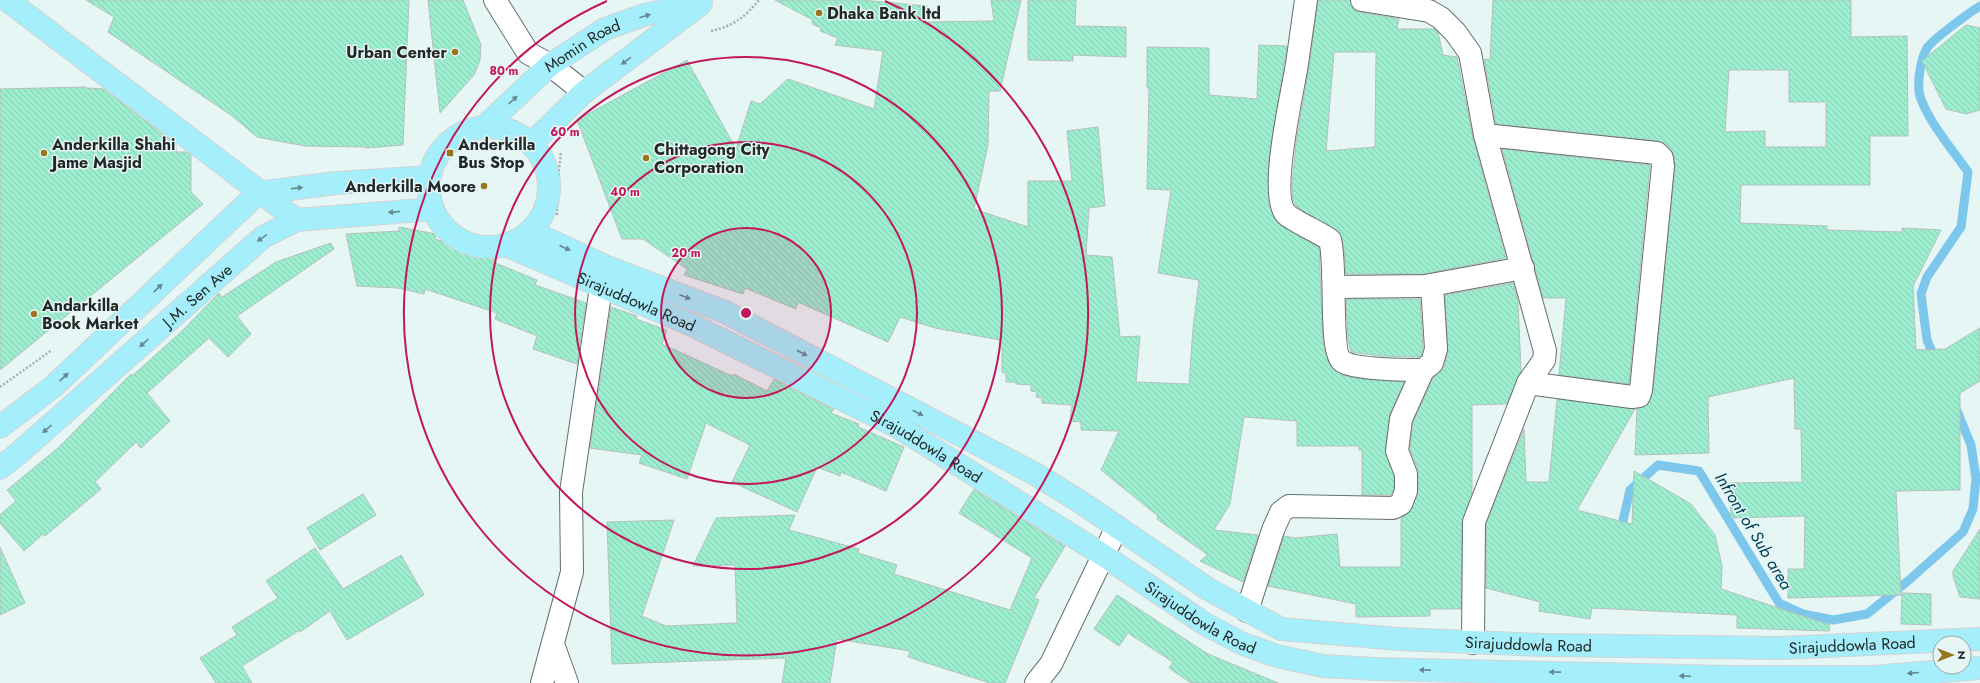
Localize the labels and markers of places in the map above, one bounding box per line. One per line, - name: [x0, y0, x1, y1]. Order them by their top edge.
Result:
- place label: Dhaka Bank ltd: [827, 2, 941, 25]
- marker: Dhaka Bank ltd: [814, 8, 824, 18]
- place label: Urban Center: [346, 41, 447, 64]
- marker: Urban Center: [450, 47, 460, 57]
- place label: Anderkilla Shahi Jame Masjid: [49, 133, 176, 174]
- place label: Anderkilla Bus Stop: [457, 133, 536, 174]
- place label: Chittagong City Corporation: [654, 138, 770, 179]
- marker: Anderkilla Shahi Jame Masjid: [39, 148, 49, 158]
- marker: Anderkilla Bus Stop: [445, 148, 455, 158]
- marker: Chittagong City Corporation: [641, 153, 651, 163]
- place label: Anderkilla Moore: [344, 175, 476, 198]
- marker: Anderkilla Moore: [479, 181, 489, 191]
- place label: Andarkilla Book Market: [41, 294, 139, 335]
- centre of rings: [739, 306, 753, 320]
- marker: Andarkilla Book Market: [29, 309, 39, 319]

